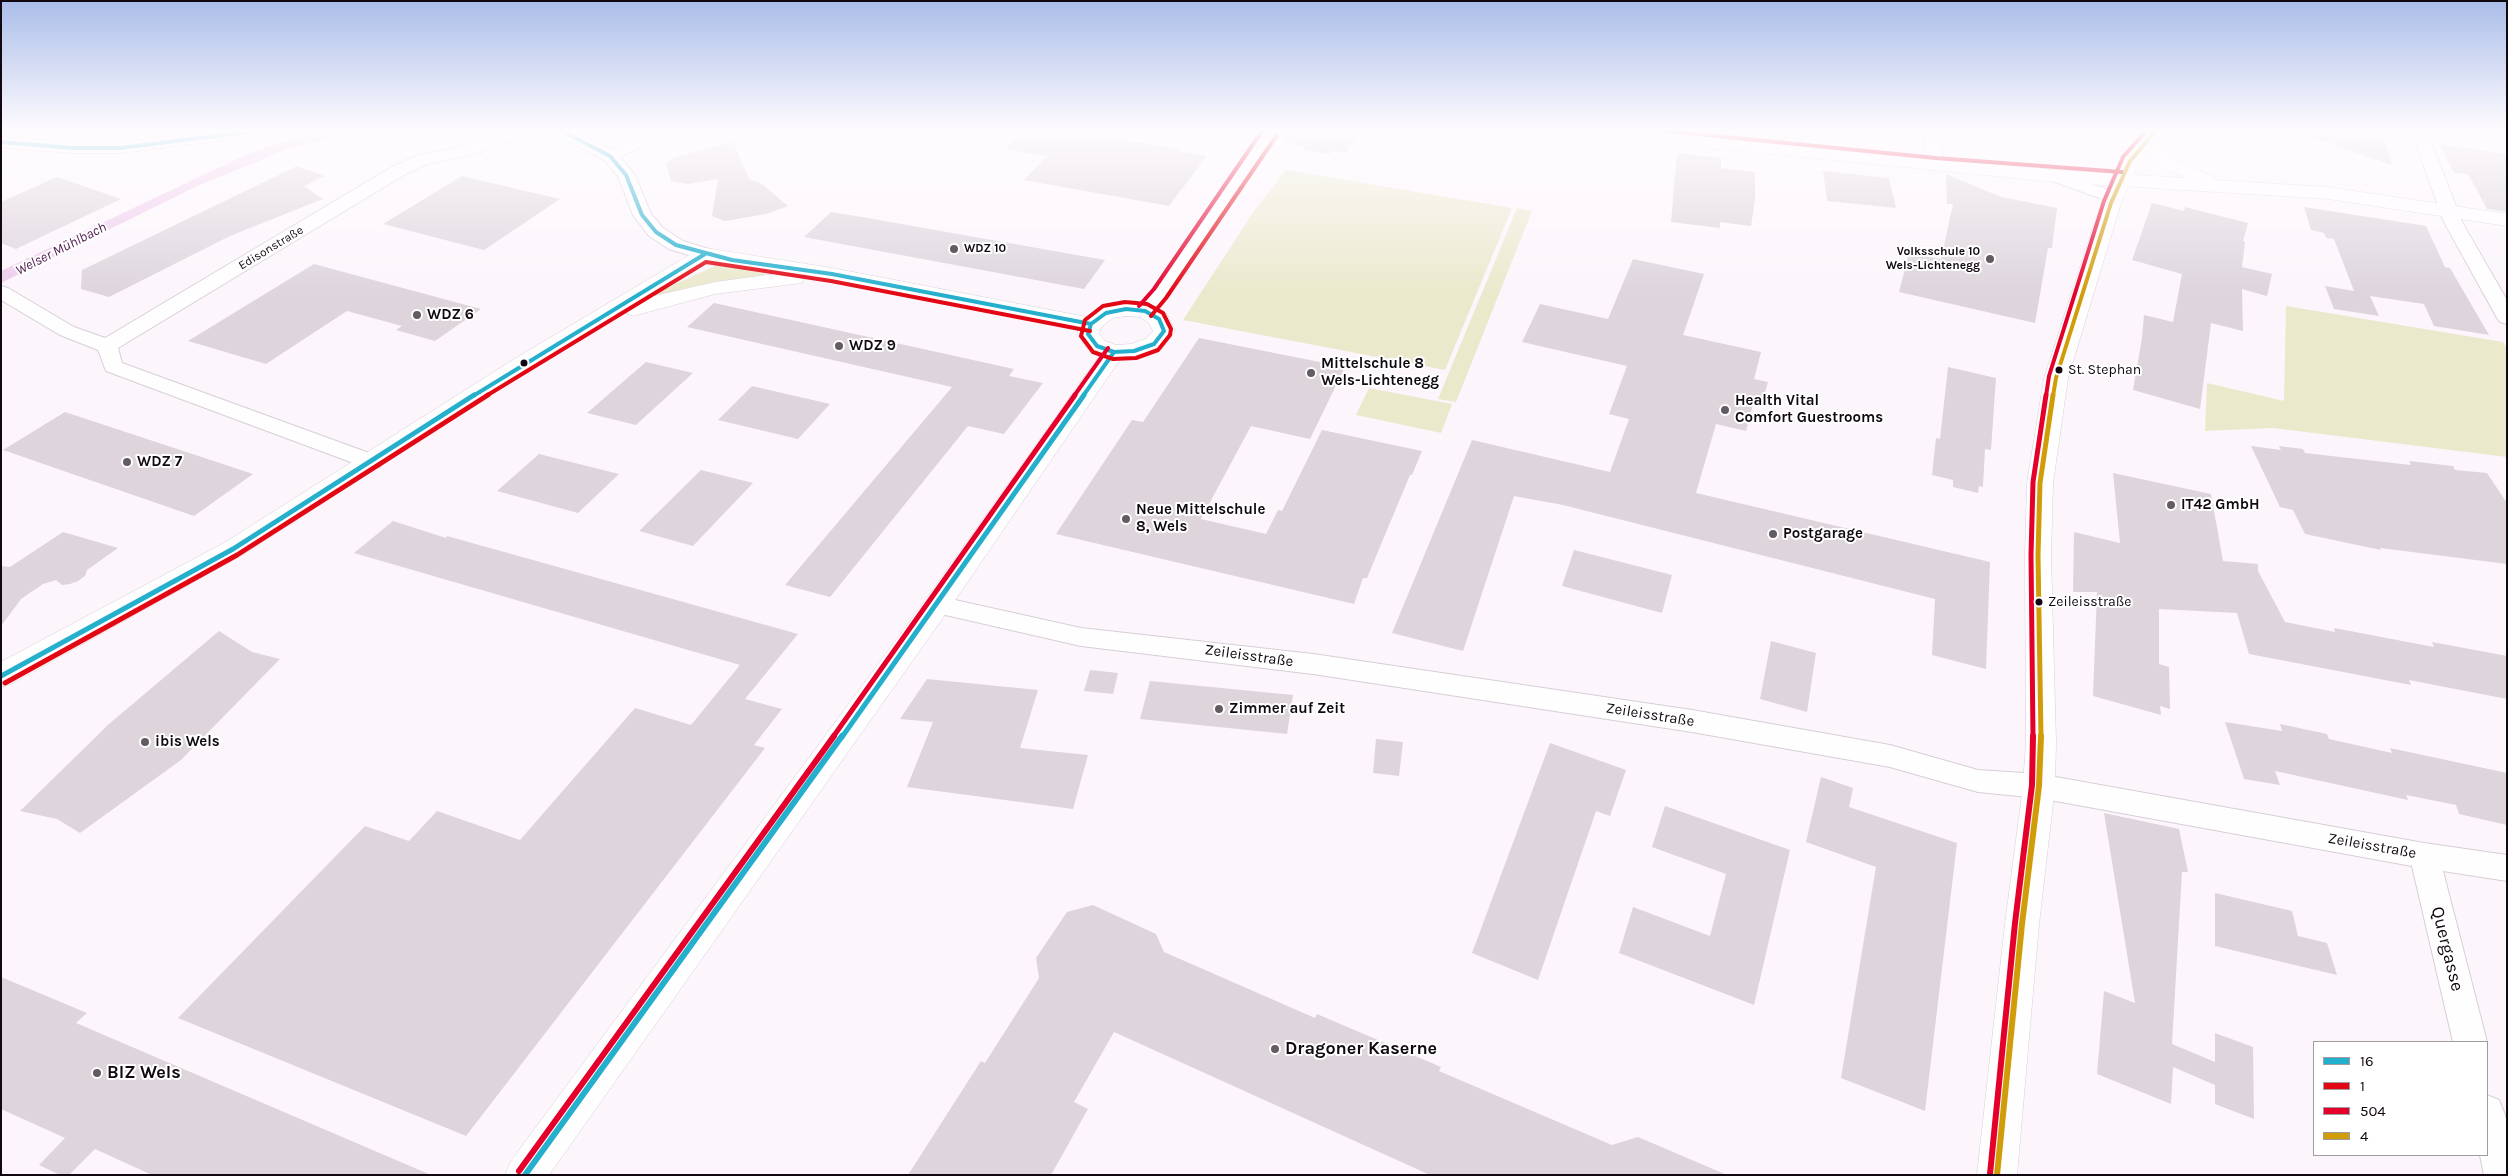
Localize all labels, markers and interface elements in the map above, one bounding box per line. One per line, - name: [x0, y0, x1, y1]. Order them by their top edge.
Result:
- water label: Welser Mühlbach: [13, 219, 109, 279]
- street label: Edisonstraße: [236, 223, 306, 273]
- place label: WDZ 10: [964, 242, 1006, 256]
- marker: WDZ 10: [948, 243, 960, 255]
- place label: Volksschule 10 Wels-Lichtenegg: [1886, 245, 1980, 273]
- marker: Volksschule 10 Wels-Lichtenegg: [1984, 253, 1996, 265]
- place label: WDZ 6: [427, 306, 474, 324]
- marker: WDZ 6: [411, 309, 423, 321]
- place label: WDZ 9: [849, 337, 896, 355]
- marker: WDZ 9: [833, 340, 845, 352]
- place label: Mittelschule 8 Wels-Lichtenegg: [1321, 355, 1439, 390]
- unlabelled marker: [519, 358, 529, 368]
- place label: St. Stephan: [2068, 362, 2141, 378]
- marker: St. Stephan: [2054, 365, 2064, 375]
- marker: Mittelschule 8 Wels-Lichtenegg: [1305, 367, 1317, 379]
- place label: Health Vital Comfort Guestrooms: [1735, 392, 1883, 427]
- marker: Health Vital Comfort Guestrooms: [1719, 404, 1731, 416]
- place label: WDZ 7: [137, 453, 182, 471]
- marker: WDZ 7: [121, 456, 133, 468]
- place label: IT42 GmbH: [2181, 496, 2260, 514]
- marker: IT42 GmbH: [2165, 499, 2177, 511]
- place label: Neue Mittelschule 8, Wels: [1136, 501, 1265, 536]
- marker: Neue Mittelschule 8, Wels: [1120, 513, 1132, 525]
- place label: Postgarage: [1783, 525, 1863, 543]
- marker: Postgarage: [1767, 528, 1779, 540]
- place label: Zeileisstraße: [2048, 594, 2131, 610]
- marker: Zeileisstraße: [2034, 597, 2044, 607]
- street label: Zeileisstraße: [1203, 641, 1295, 671]
- street label: Zeileisstraße: [1604, 699, 1696, 731]
- place label: Zimmer auf Zeit: [1229, 700, 1345, 718]
- marker: Zimmer auf Zeit: [1213, 703, 1225, 715]
- place label: ibis Wels: [155, 733, 220, 751]
- marker: ibis Wels: [139, 736, 151, 748]
- street label: Zeileisstraße: [2326, 829, 2418, 863]
- street label: Quergasse: [2426, 905, 2468, 993]
- place label: Dragoner Kaserne: [1285, 1038, 1437, 1060]
- legend: [2313, 1041, 2488, 1156]
- marker: Dragoner Kaserne: [1269, 1043, 1281, 1055]
- text: 16: [2360, 1052, 2374, 1070]
- place label: BIZ Wels: [107, 1062, 181, 1084]
- marker: BIZ Wels: [91, 1067, 103, 1079]
- text: 1: [2360, 1077, 2365, 1095]
- text: 504: [2360, 1102, 2386, 1120]
- text: 4: [2360, 1127, 2368, 1145]

